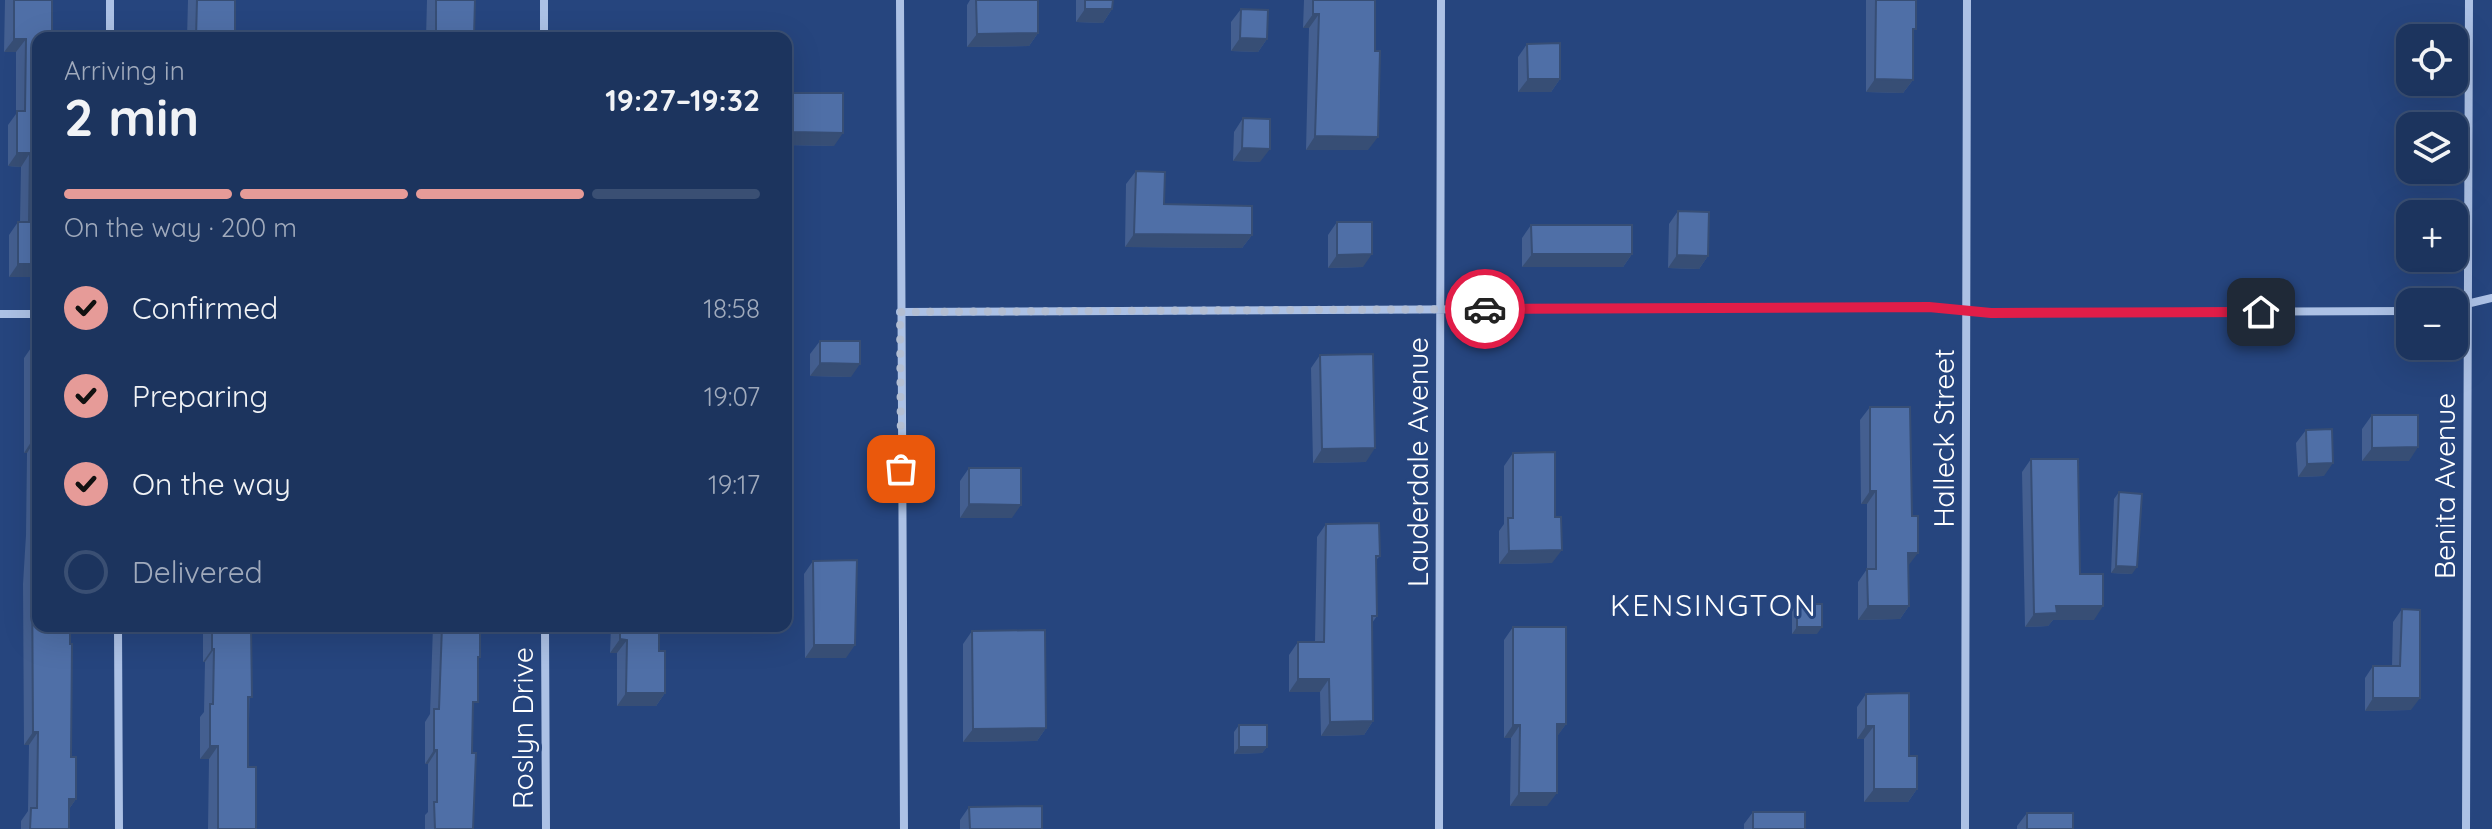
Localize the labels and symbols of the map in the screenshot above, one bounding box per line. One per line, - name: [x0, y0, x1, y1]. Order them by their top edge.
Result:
- courier: [1445, 269, 1525, 349]
- pin: [2227, 278, 2295, 346]
- street label: Lauderdale Avenue: [1400, 337, 1435, 587]
- street label: Halleck Street: [1926, 348, 1961, 528]
- street label: Benita Avenue: [2427, 393, 2462, 579]
- pin: [867, 435, 935, 503]
- district label: KENSINGTON: [1610, 586, 1818, 624]
- street label: Roslyn Drive: [505, 647, 540, 809]

